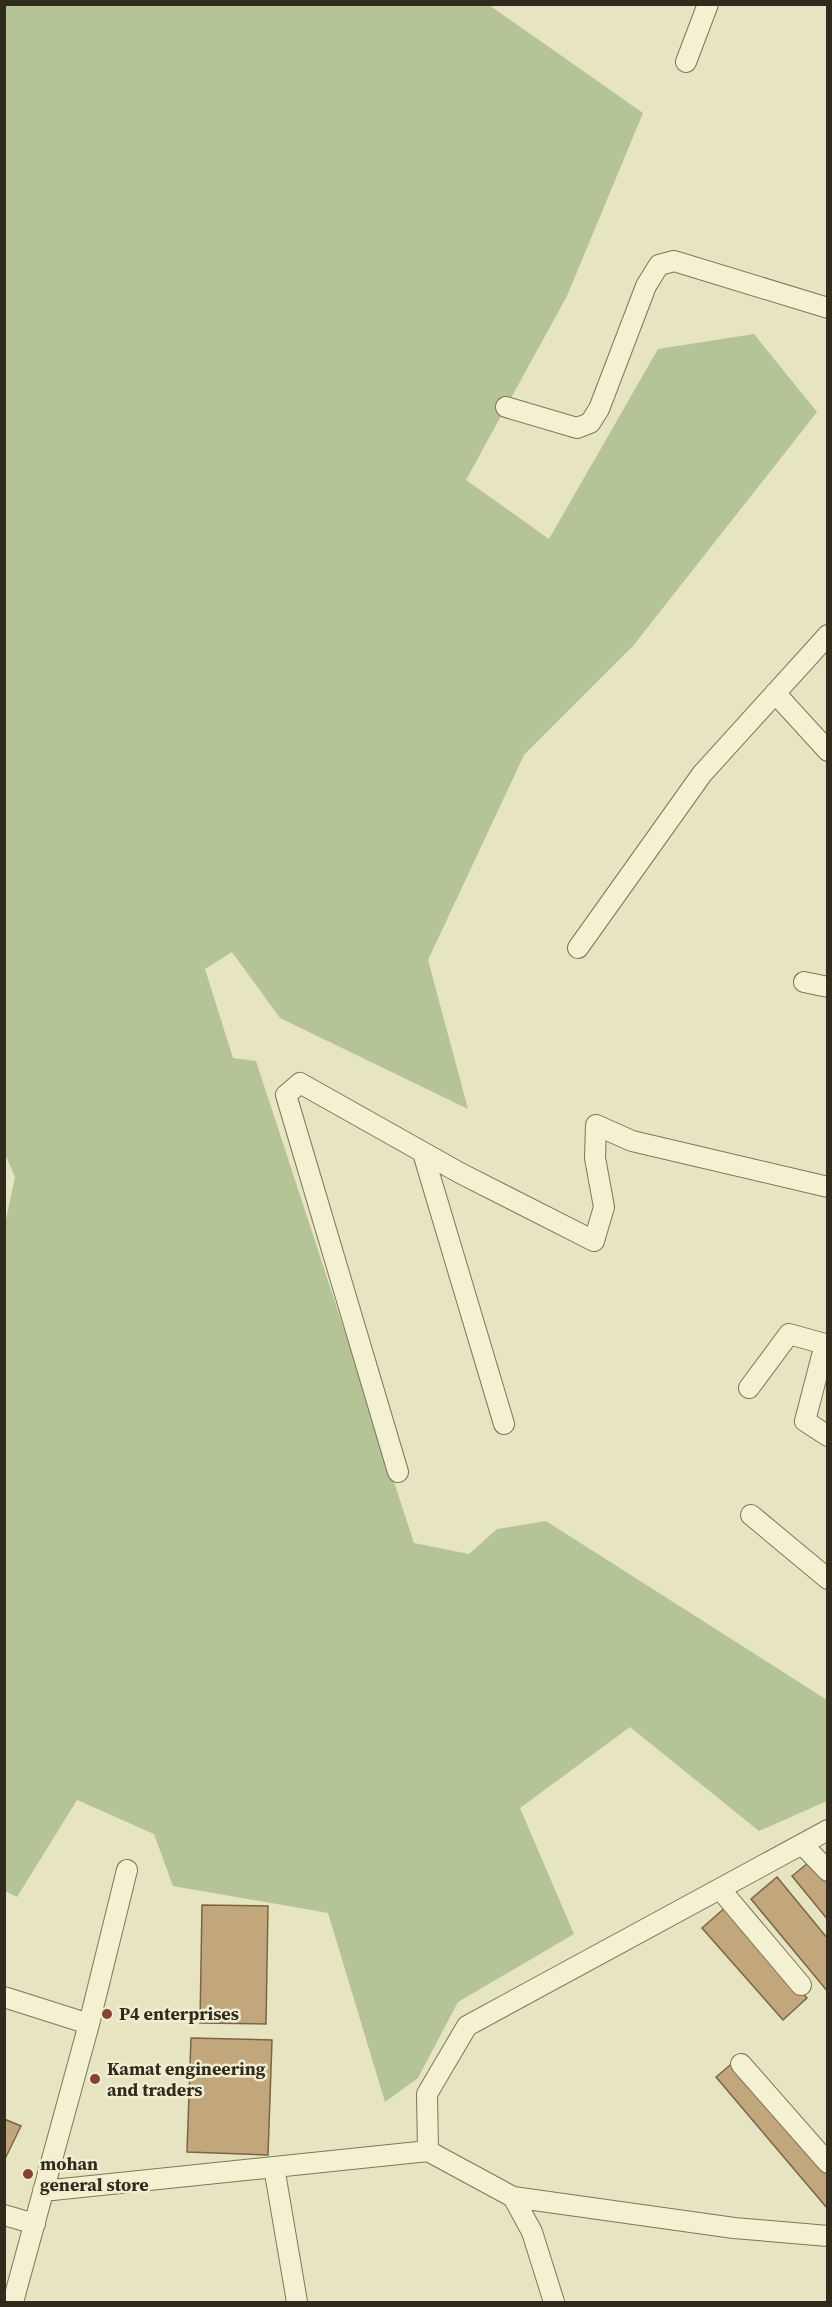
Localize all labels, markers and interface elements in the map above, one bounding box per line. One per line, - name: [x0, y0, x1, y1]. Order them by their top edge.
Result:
- place label: P4 enterprises: [119, 2001, 239, 2026]
- marker: P4 enterprises: [100, 2007, 114, 2021]
- place label: Kamat engineering and traders: [107, 2056, 266, 2102]
- marker: Kamat engineering and traders: [88, 2072, 102, 2086]
- place label: mohan general store: [40, 2151, 149, 2197]
- marker: mohan general store: [21, 2167, 35, 2181]

